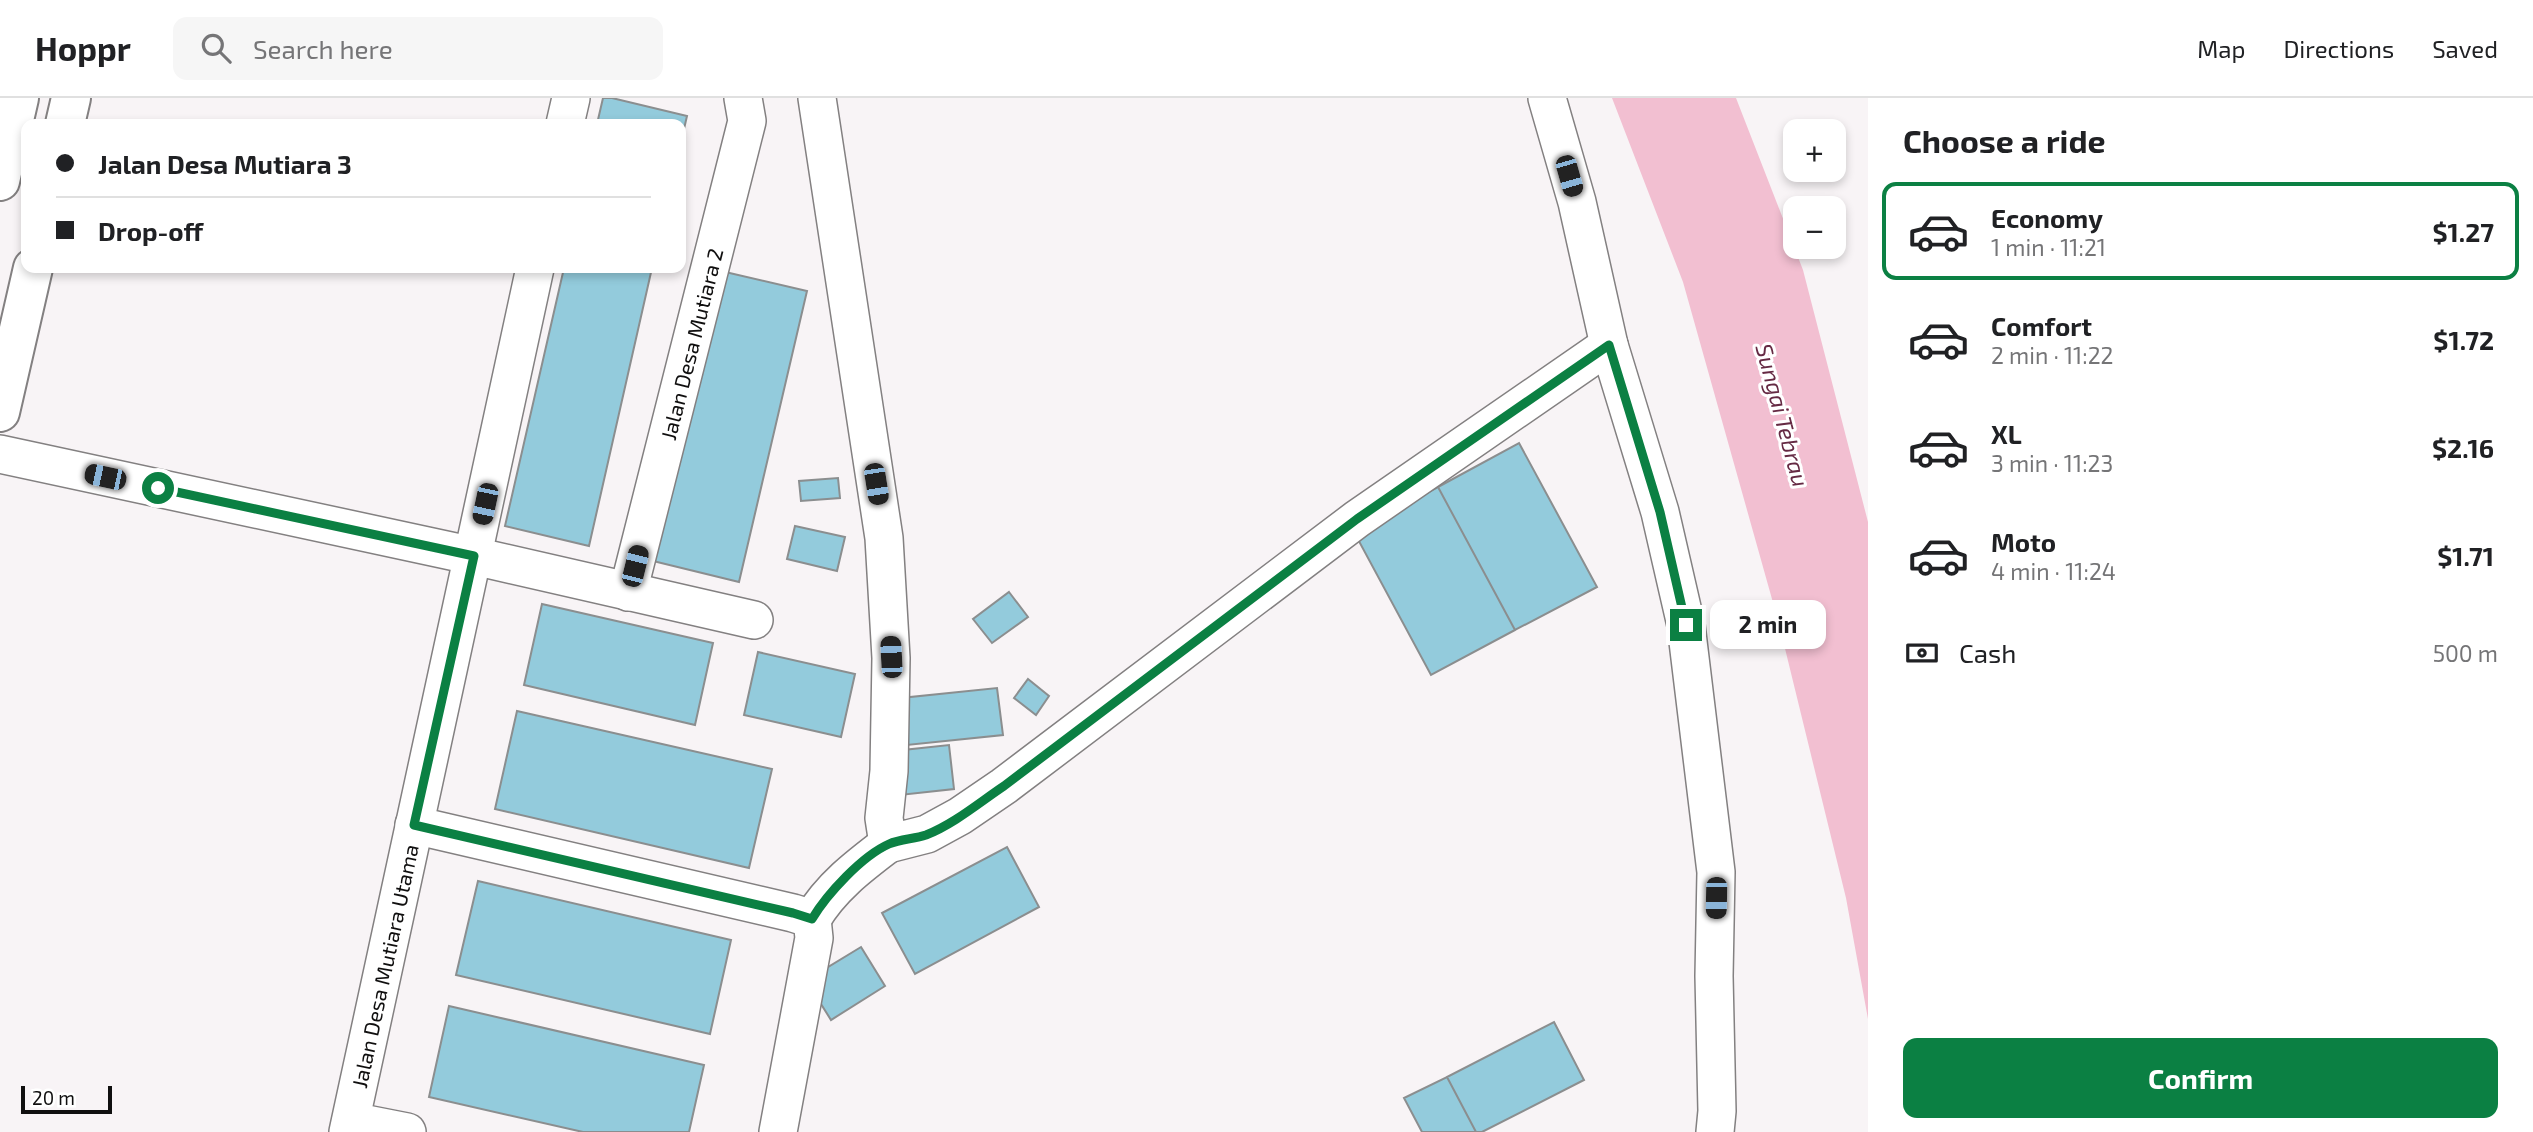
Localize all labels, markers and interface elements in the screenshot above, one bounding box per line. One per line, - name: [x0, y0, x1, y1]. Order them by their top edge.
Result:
- search box: [173, 17, 663, 80]
- text: Hoppr: [35, 28, 131, 68]
- icon: search: [197, 29, 235, 67]
- text: Search here: [253, 33, 393, 64]
- text: Map: [2197, 34, 2245, 63]
- text: Directions: [2283, 34, 2394, 63]
- text: Saved: [2432, 34, 2498, 63]
- map controls: [1783, 119, 1846, 259]
- button: +: [1783, 119, 1846, 182]
- text: Choose a ride: [1903, 121, 2106, 159]
- text: Jalan Desa Mutiara 3: [98, 148, 352, 179]
- car: [1554, 153, 1585, 199]
- button: −: [1783, 196, 1846, 259]
- icon: car: [1907, 200, 1970, 263]
- text: Economy: [1991, 202, 2103, 233]
- text: Drop-off: [98, 215, 203, 246]
- text: $1.27: [2433, 216, 2494, 247]
- text: 1 min · 11:21: [1991, 233, 2106, 261]
- street label: Jalan Desa Mutiara 2: [654, 245, 727, 442]
- icon: car: [1907, 308, 1970, 371]
- text: Comfort: [1991, 310, 2092, 341]
- text: $1.72: [2433, 324, 2494, 355]
- water label: Sungai Tebrau: [1750, 340, 1816, 490]
- text: 2 min · 11:22: [1991, 341, 2114, 369]
- icon: car: [1907, 416, 1970, 479]
- text: XL: [1991, 418, 2022, 449]
- text: $2.16: [2432, 432, 2494, 463]
- text: 3 min · 11:23: [1991, 449, 2113, 477]
- car: [83, 462, 128, 492]
- car: [863, 462, 890, 506]
- route start: [142, 472, 174, 504]
- car: [471, 481, 500, 527]
- icon: car: [1907, 524, 1970, 587]
- text: Moto: [1991, 526, 2056, 557]
- text: $1.71: [2437, 540, 2494, 571]
- car: [620, 543, 651, 589]
- text: 4 min · 11:24: [1991, 557, 2116, 585]
- callout: 2 min: [1710, 601, 1826, 650]
- route end: [1670, 609, 1702, 641]
- text: 2 min: [1739, 610, 1797, 638]
- icon: cash: [1903, 634, 1941, 672]
- car: [880, 635, 903, 679]
- text: Cash: [1959, 637, 2016, 668]
- text: 500 m: [2433, 639, 2498, 667]
- street label: Jalan Desa Mutiara Utama: [345, 842, 422, 1090]
- car: [1706, 877, 1727, 919]
- button: Confirm: [1903, 1038, 2498, 1118]
- scale bar: [21, 1083, 112, 1115]
- text: 20 m: [32, 1086, 75, 1109]

